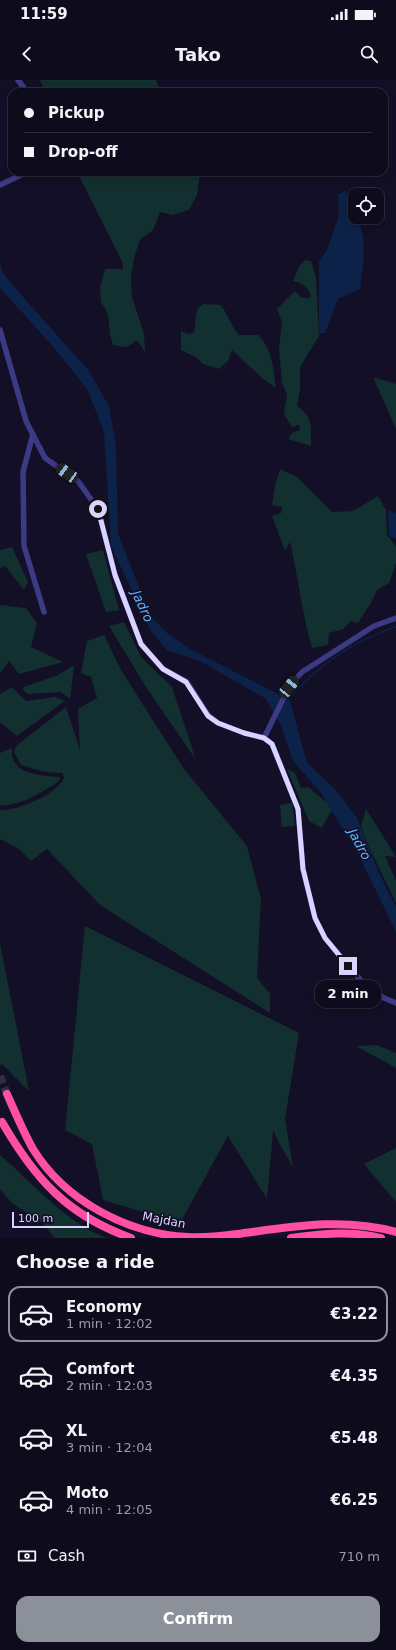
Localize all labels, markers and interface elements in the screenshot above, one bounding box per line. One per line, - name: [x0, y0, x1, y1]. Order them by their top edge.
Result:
- text: 11:59: [20, 5, 68, 23]
- icon: back: [16, 43, 38, 65]
- icon: search: [358, 43, 380, 65]
- text: Tako: [175, 44, 221, 65]
- text: Pickup: [48, 104, 104, 122]
- text: Drop-off: [48, 143, 118, 161]
- map controls: [348, 188, 384, 224]
- button: locate: [348, 188, 384, 224]
- car: [54, 461, 80, 485]
- route start: [89, 500, 107, 518]
- water label: Jadro: [127, 585, 156, 625]
- car: [277, 674, 301, 700]
- water label: Jadro: [344, 823, 374, 863]
- route end: [339, 957, 357, 975]
- callout: 2 min: [315, 980, 381, 1008]
- text: 2 min: [328, 986, 368, 1001]
- street label: Majdan: [141, 1209, 187, 1231]
- scale bar: [12, 1210, 89, 1229]
- text: 100 m: [18, 1212, 53, 1225]
- text: Choose a ride: [16, 1251, 155, 1272]
- icon: car: [18, 1296, 54, 1332]
- text: Economy: [66, 1298, 142, 1316]
- text: €3.22: [331, 1305, 378, 1323]
- text: 1 min · 12:02: [66, 1316, 153, 1331]
- icon: car: [18, 1358, 54, 1394]
- text: Comfort: [66, 1360, 134, 1378]
- text: €4.35: [331, 1367, 378, 1385]
- text: 2 min · 12:03: [66, 1378, 153, 1393]
- icon: car: [18, 1420, 54, 1456]
- text: XL: [66, 1422, 87, 1440]
- text: €5.48: [331, 1429, 378, 1447]
- text: 3 min · 12:04: [66, 1440, 153, 1455]
- icon: car: [18, 1482, 54, 1518]
- text: Moto: [66, 1484, 109, 1502]
- text: €6.25: [331, 1491, 378, 1509]
- text: 4 min · 12:05: [66, 1502, 153, 1517]
- icon: cash: [16, 1545, 38, 1567]
- text: Cash: [48, 1547, 85, 1565]
- text: 710 m: [338, 1549, 380, 1564]
- button: Confirm: [16, 1596, 380, 1642]

